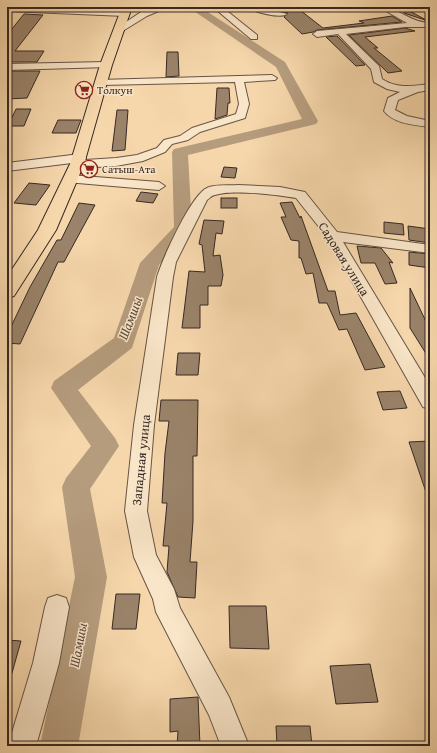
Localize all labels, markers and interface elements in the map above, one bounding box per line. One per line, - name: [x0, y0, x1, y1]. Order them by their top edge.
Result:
- supermarket icon: Толкун: [74, 80, 94, 100]
- place label: Толкун: [97, 82, 133, 98]
- supermarket icon: Сатыш-Ата: [79, 159, 99, 179]
- place label: Сатыш-Ата: [102, 161, 156, 177]
- street label: Садовая улица: [314, 218, 375, 300]
- water label: Шамшы: [113, 293, 148, 343]
- street label: Западная улица: [127, 413, 155, 507]
- water label: Шамшы: [64, 621, 92, 669]

